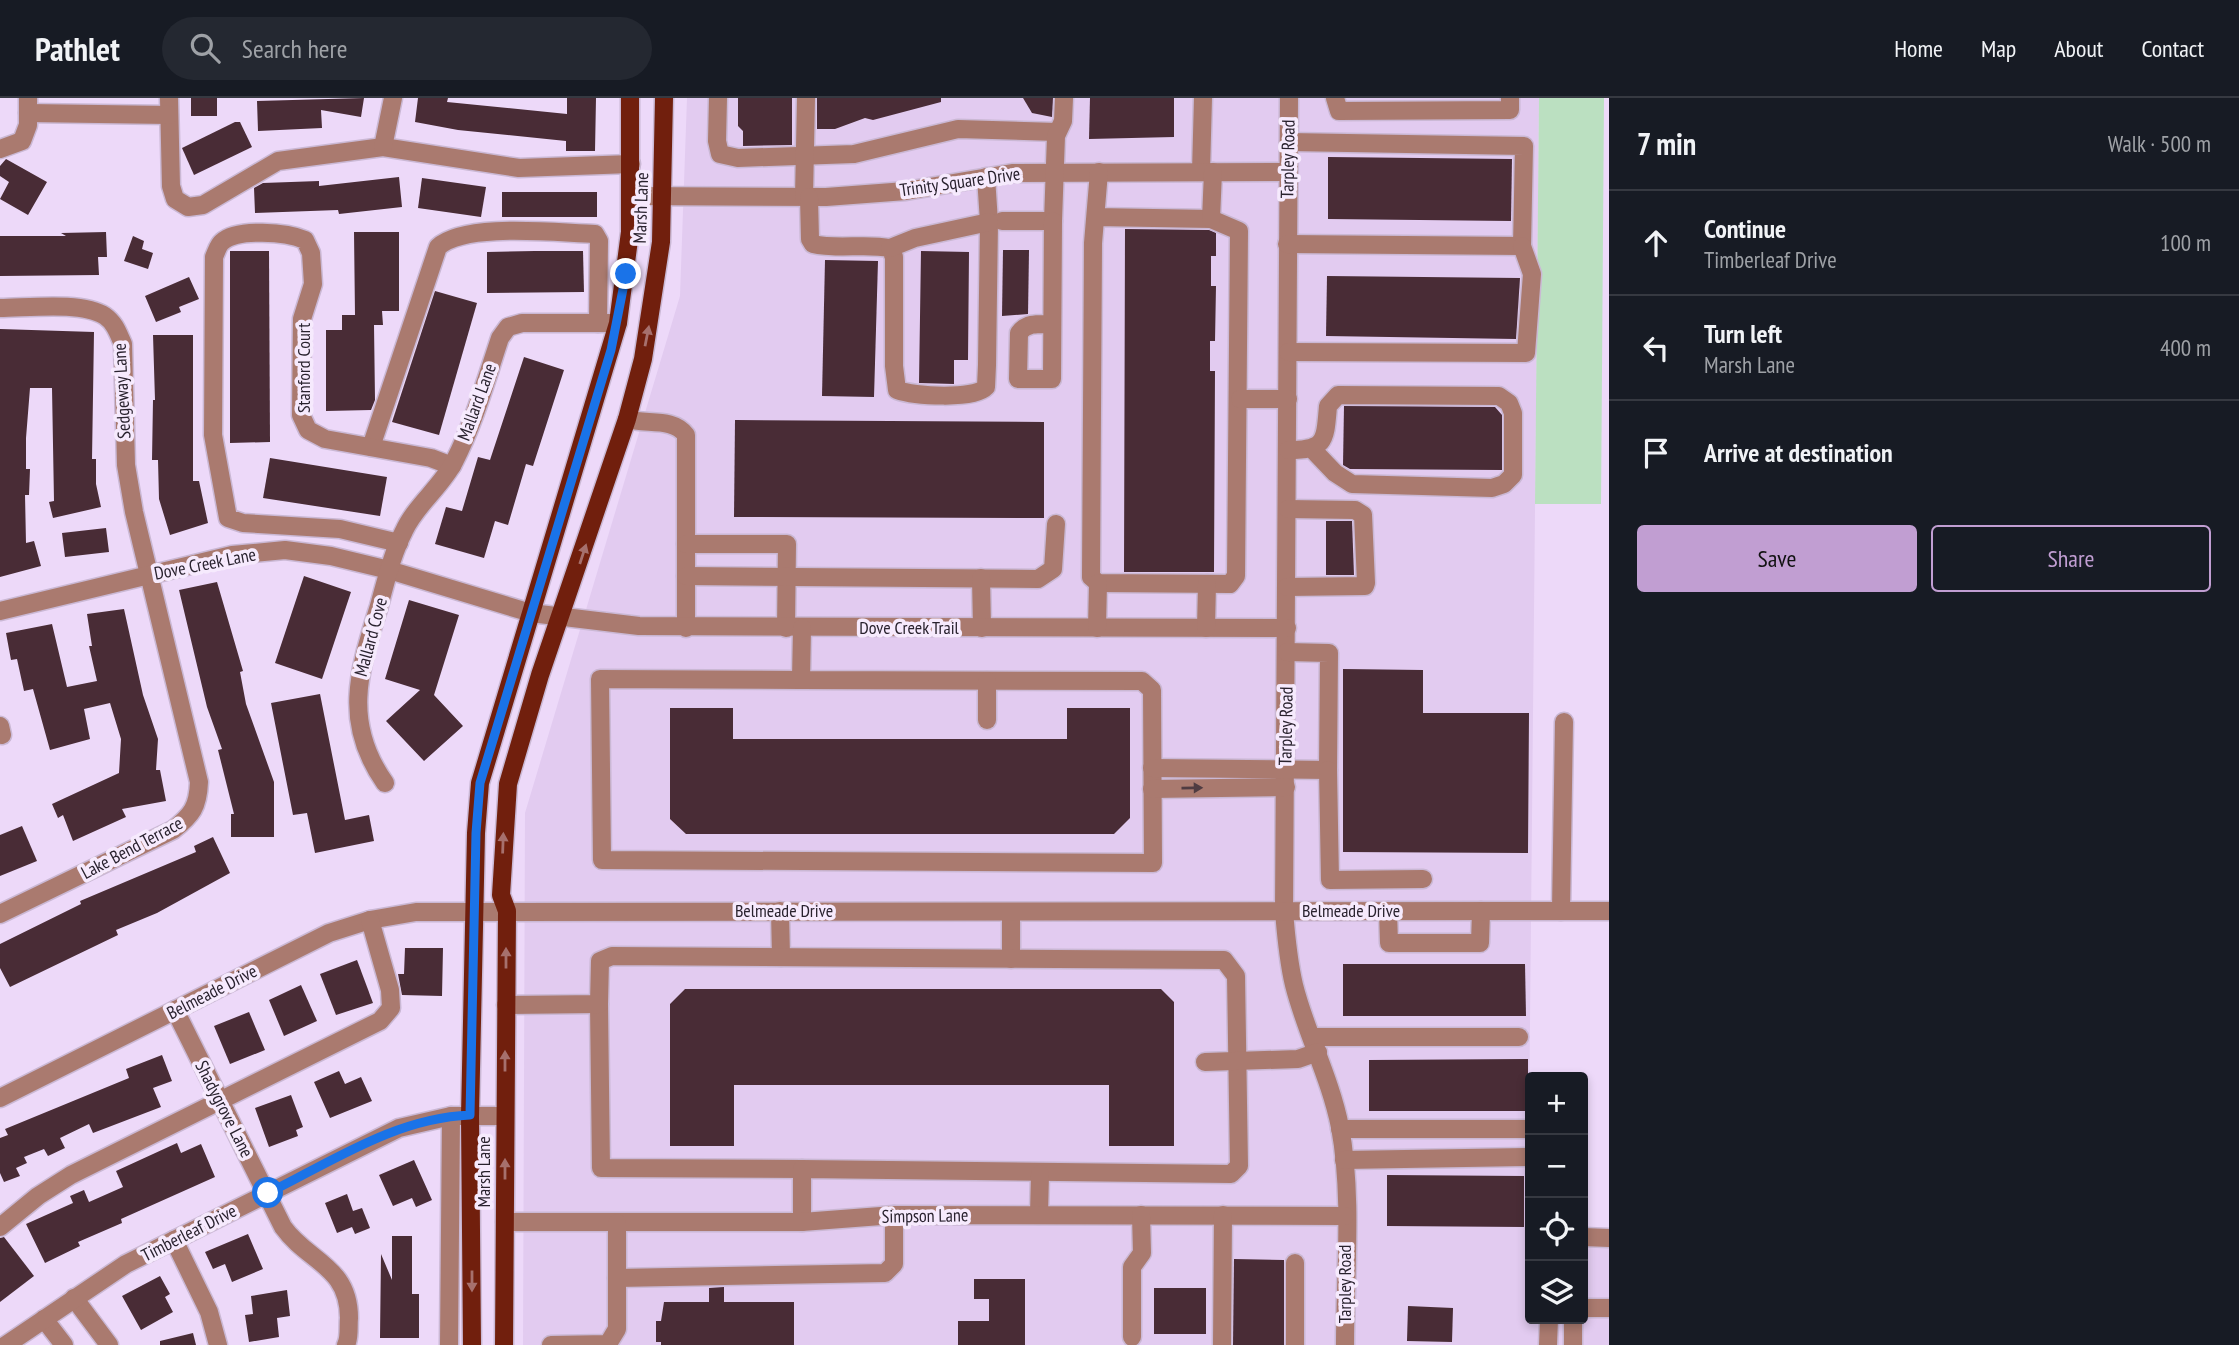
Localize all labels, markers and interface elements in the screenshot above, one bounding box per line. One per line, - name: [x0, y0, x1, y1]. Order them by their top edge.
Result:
- search box: [162, 17, 652, 80]
- text: Pathlet: [35, 27, 120, 70]
- icon: search: [186, 29, 224, 67]
- text: Search here: [242, 32, 347, 65]
- text: Home: [1894, 33, 1943, 64]
- text: Map: [1981, 33, 2016, 64]
- text: About: [2054, 33, 2103, 64]
- text: Contact: [2141, 33, 2204, 64]
- street label: Tarpley Road: [1275, 120, 1300, 198]
- text: 7 min: [1637, 124, 1696, 163]
- text: Walk · 500 m: [2108, 129, 2211, 158]
- street label: Trinity Square Drive: [898, 162, 1022, 201]
- street label: Marsh Lane: [628, 172, 653, 244]
- text: Continue: [1704, 212, 1786, 245]
- icon: ahead: [1637, 224, 1675, 262]
- text: 100 m: [2160, 228, 2211, 257]
- text: Timberleaf Drive: [1704, 245, 1837, 274]
- route end: [610, 258, 641, 289]
- text: Turn left: [1704, 317, 1782, 350]
- street label: Stanford Court: [292, 323, 315, 413]
- one-way arrow: [642, 325, 653, 347]
- icon: left: [1637, 329, 1675, 367]
- text: 400 m: [2160, 333, 2211, 362]
- street label: Sedgeway Lane: [108, 343, 135, 439]
- text: Marsh Lane: [1704, 350, 1795, 379]
- street label: Mallard Lane: [452, 360, 501, 444]
- icon: arrive: [1637, 434, 1675, 472]
- text: Arrive at destination: [1704, 436, 1893, 469]
- button: Save: [1637, 525, 1917, 592]
- button: Share: [1931, 525, 2211, 592]
- street label: Dove Creek Lane: [152, 542, 258, 585]
- one-way arrow: [578, 543, 588, 564]
- street label: Mallard Cove: [349, 595, 392, 679]
- street label: Dove Creek Trail: [859, 616, 960, 639]
- street label: Tarpley Road: [1273, 687, 1298, 765]
- one-way arrow: [1182, 782, 1204, 794]
- street label: Lake Bend Terrace: [77, 811, 186, 884]
- one-way arrow: [497, 832, 509, 854]
- street label: Belmeade Drive: [735, 899, 833, 922]
- street label: Belmeade Drive: [1302, 899, 1400, 922]
- one-way arrow: [500, 947, 512, 969]
- street label: Belmeade Drive: [163, 959, 261, 1024]
- one-way arrow: [500, 1050, 511, 1072]
- street label: Shadygrove Lane: [190, 1056, 259, 1161]
- map controls: [1525, 1072, 1588, 1324]
- button: +: [1525, 1072, 1588, 1135]
- button: −: [1525, 1135, 1588, 1198]
- street label: Marsh Lane: [472, 1136, 495, 1208]
- one-way arrow: [499, 1158, 511, 1180]
- route start: [252, 1177, 283, 1208]
- button: locate: [1525, 1198, 1588, 1261]
- street label: Timberleaf Drive: [137, 1199, 240, 1266]
- street label: Simpson Lane: [882, 1203, 968, 1228]
- street label: Tarpley Road: [1333, 1245, 1356, 1323]
- button: layers: [1525, 1261, 1588, 1324]
- one-way arrow: [466, 1270, 478, 1292]

